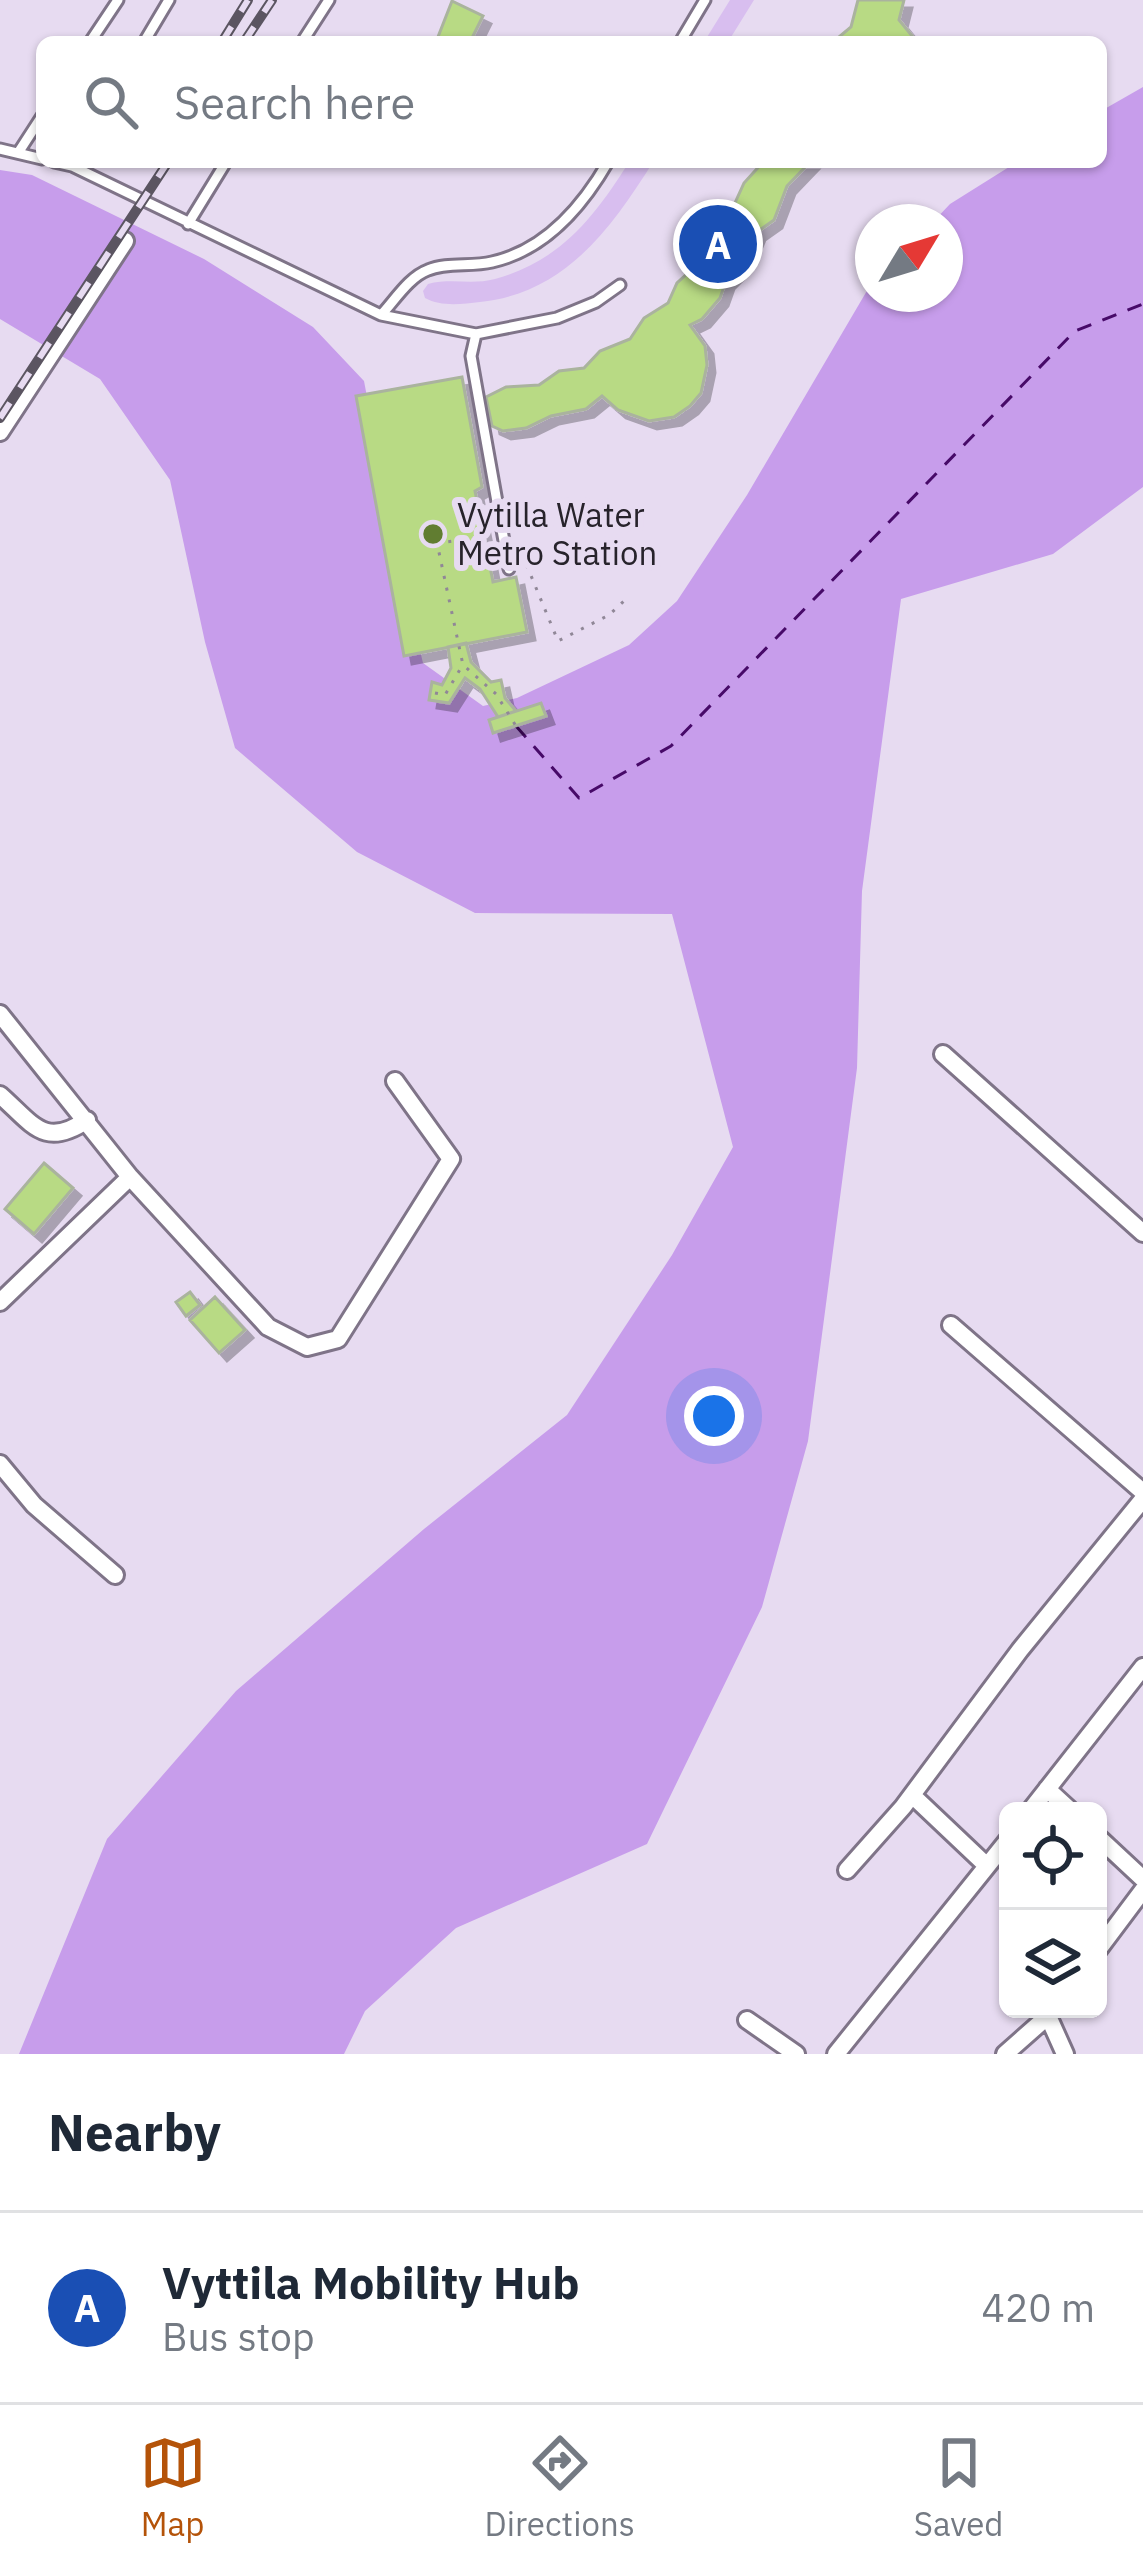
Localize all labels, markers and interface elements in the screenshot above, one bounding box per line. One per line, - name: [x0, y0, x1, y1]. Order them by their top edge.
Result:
- search box: [36, 36, 1107, 168]
- icon: search: [78, 69, 144, 135]
- text: Search here: [174, 73, 415, 131]
- pin: A: [679, 199, 757, 289]
- north arrow: [855, 204, 963, 312]
- place label: Vytilla Water Metro Station: [457, 493, 657, 574]
- marker: Vytilla Water Metro Station: [420, 521, 446, 547]
- your location: [684, 1386, 744, 1446]
- map controls: [999, 1802, 1107, 2018]
- button: locate: [999, 1802, 1107, 1910]
- button: layers: [999, 1910, 1107, 2018]
- text: Nearby: [48, 2099, 221, 2165]
- text: Vyttila Mobility Hub: [162, 2253, 580, 2311]
- text: A: [74, 2282, 100, 2333]
- text: 420 m: [982, 2282, 1095, 2333]
- text: Bus stop: [162, 2311, 315, 2362]
- tab: Map: [140, 2430, 206, 2545]
- tab: Directions: [485, 2430, 635, 2545]
- tab: Saved: [914, 2430, 1003, 2545]

